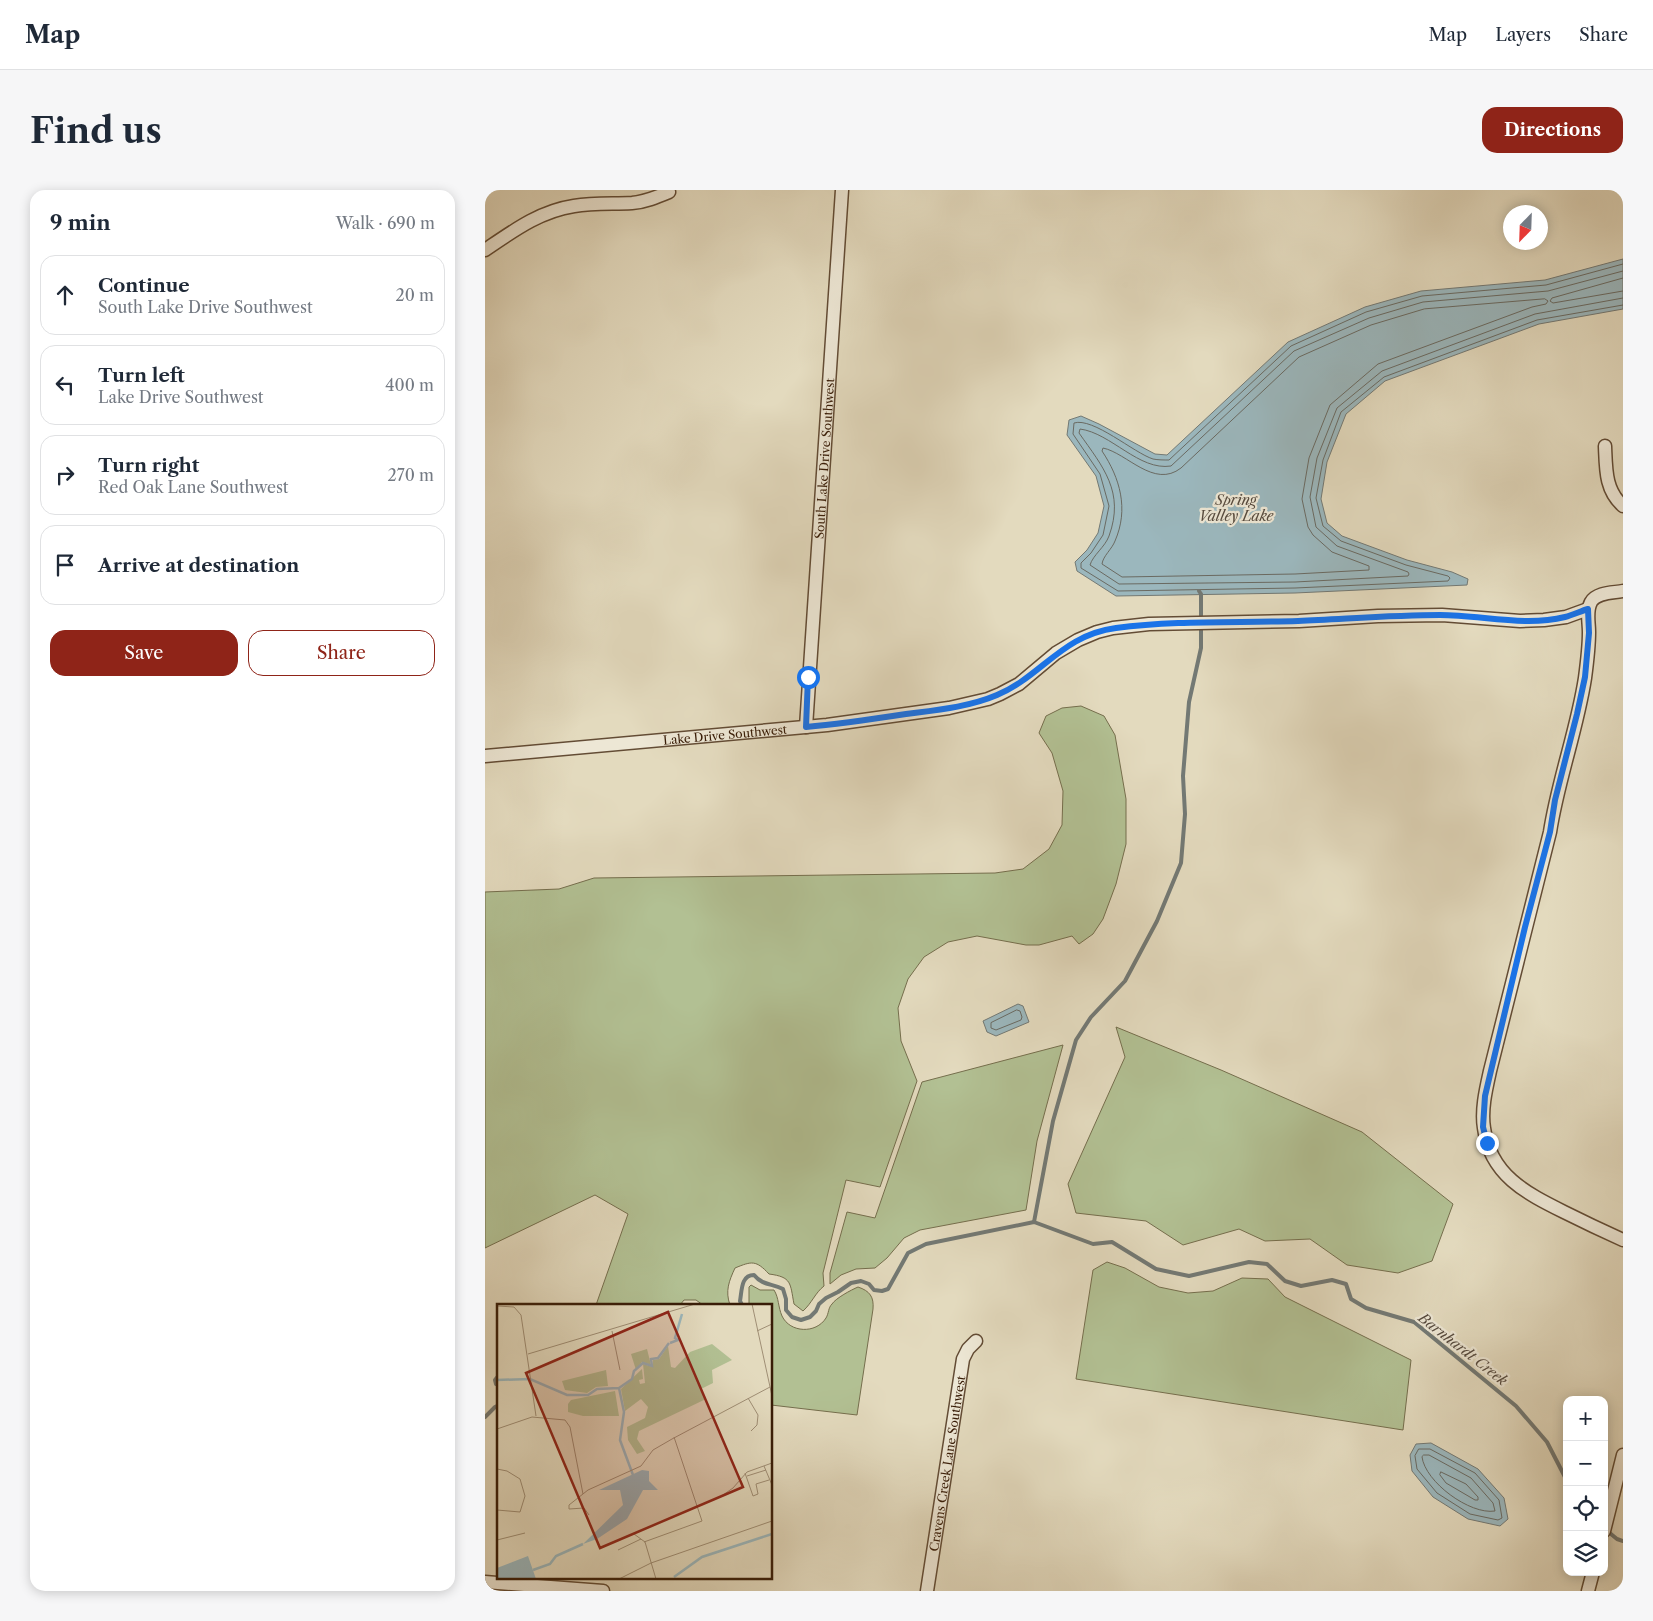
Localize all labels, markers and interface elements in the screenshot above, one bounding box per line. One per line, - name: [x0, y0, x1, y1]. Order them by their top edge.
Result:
- text: Map: [25, 20, 80, 49]
- text: Map: [1429, 24, 1467, 46]
- text: Layers: [1495, 24, 1551, 46]
- text: Share: [1579, 24, 1628, 46]
- button: Directions: [1482, 107, 1623, 153]
- text: Find us: [30, 109, 162, 152]
- north arrow: [1503, 205, 1548, 250]
- text: 9 min: [50, 210, 111, 235]
- text: Walk · 690 m: [336, 213, 435, 233]
- text: Continue: [98, 274, 190, 297]
- icon: ahead: [51, 281, 79, 309]
- text: 20 m: [395, 285, 434, 305]
- text: South Lake Drive Southwest: [98, 297, 313, 317]
- text: Turn left: [98, 364, 185, 387]
- icon: left: [51, 371, 79, 399]
- text: 400 m: [385, 375, 434, 395]
- street label: South Lake Drive Southwest: [811, 377, 837, 540]
- text: Lake Drive Southwest: [98, 387, 263, 407]
- text: Turn right: [98, 454, 199, 477]
- icon: right: [51, 461, 79, 489]
- text: 270 m: [388, 465, 434, 485]
- text: Red Oak Lane Southwest: [98, 477, 289, 497]
- water label: Spring Valley Lake: [1199, 491, 1274, 525]
- icon: arrive: [51, 551, 79, 579]
- text: Arrive at destination: [98, 554, 299, 577]
- button: Save: [50, 630, 238, 676]
- button: Share: [248, 630, 435, 676]
- route start: [797, 666, 820, 689]
- street label: Lake Drive Southwest: [662, 721, 788, 747]
- route end: [1476, 1132, 1499, 1155]
- inset map: [497, 1304, 773, 1578]
- water label: Barnhardt Creek: [1414, 1308, 1512, 1390]
- street label: Cravens Creek Lane Southwest: [926, 1374, 968, 1552]
- map controls: [1563, 1396, 1608, 1576]
- button: +: [1563, 1396, 1608, 1441]
- button: −: [1563, 1441, 1608, 1486]
- button: locate: [1563, 1486, 1608, 1531]
- button: layers: [1563, 1531, 1608, 1576]

